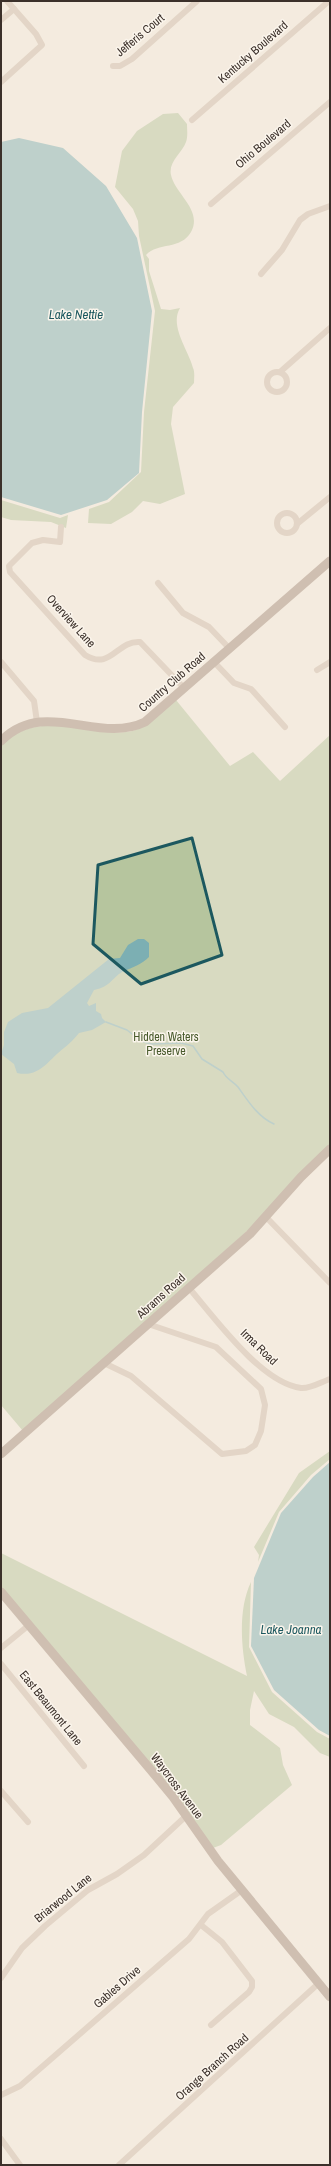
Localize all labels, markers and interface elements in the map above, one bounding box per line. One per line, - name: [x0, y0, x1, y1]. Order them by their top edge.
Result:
- street label: Jefferis Court: [112, 10, 168, 60]
- street label: Kentucky Boulevard: [215, 17, 291, 87]
- street label: Ohio Boulevard: [232, 116, 294, 172]
- water label: Lake Nettie: [49, 306, 103, 323]
- street label: Overview Lane: [43, 591, 99, 651]
- street label: Country Club Road: [135, 649, 209, 715]
- park label: Hidden Waters Preserve: [133, 1029, 199, 1059]
- street label: Abrams Road: [133, 1270, 189, 1323]
- street label: Irma Road: [237, 1325, 281, 1369]
- water label: Lake Joanna: [260, 1621, 322, 1638]
- street label: East Beaumont Lane: [16, 1667, 86, 1749]
- street label: Waycross Avenue: [147, 1750, 207, 1822]
- street label: Briarwood Lane: [31, 1870, 95, 1926]
- street label: Gables Drive: [90, 1962, 144, 2012]
- street label: Orange Branch Road: [172, 2030, 252, 2104]

